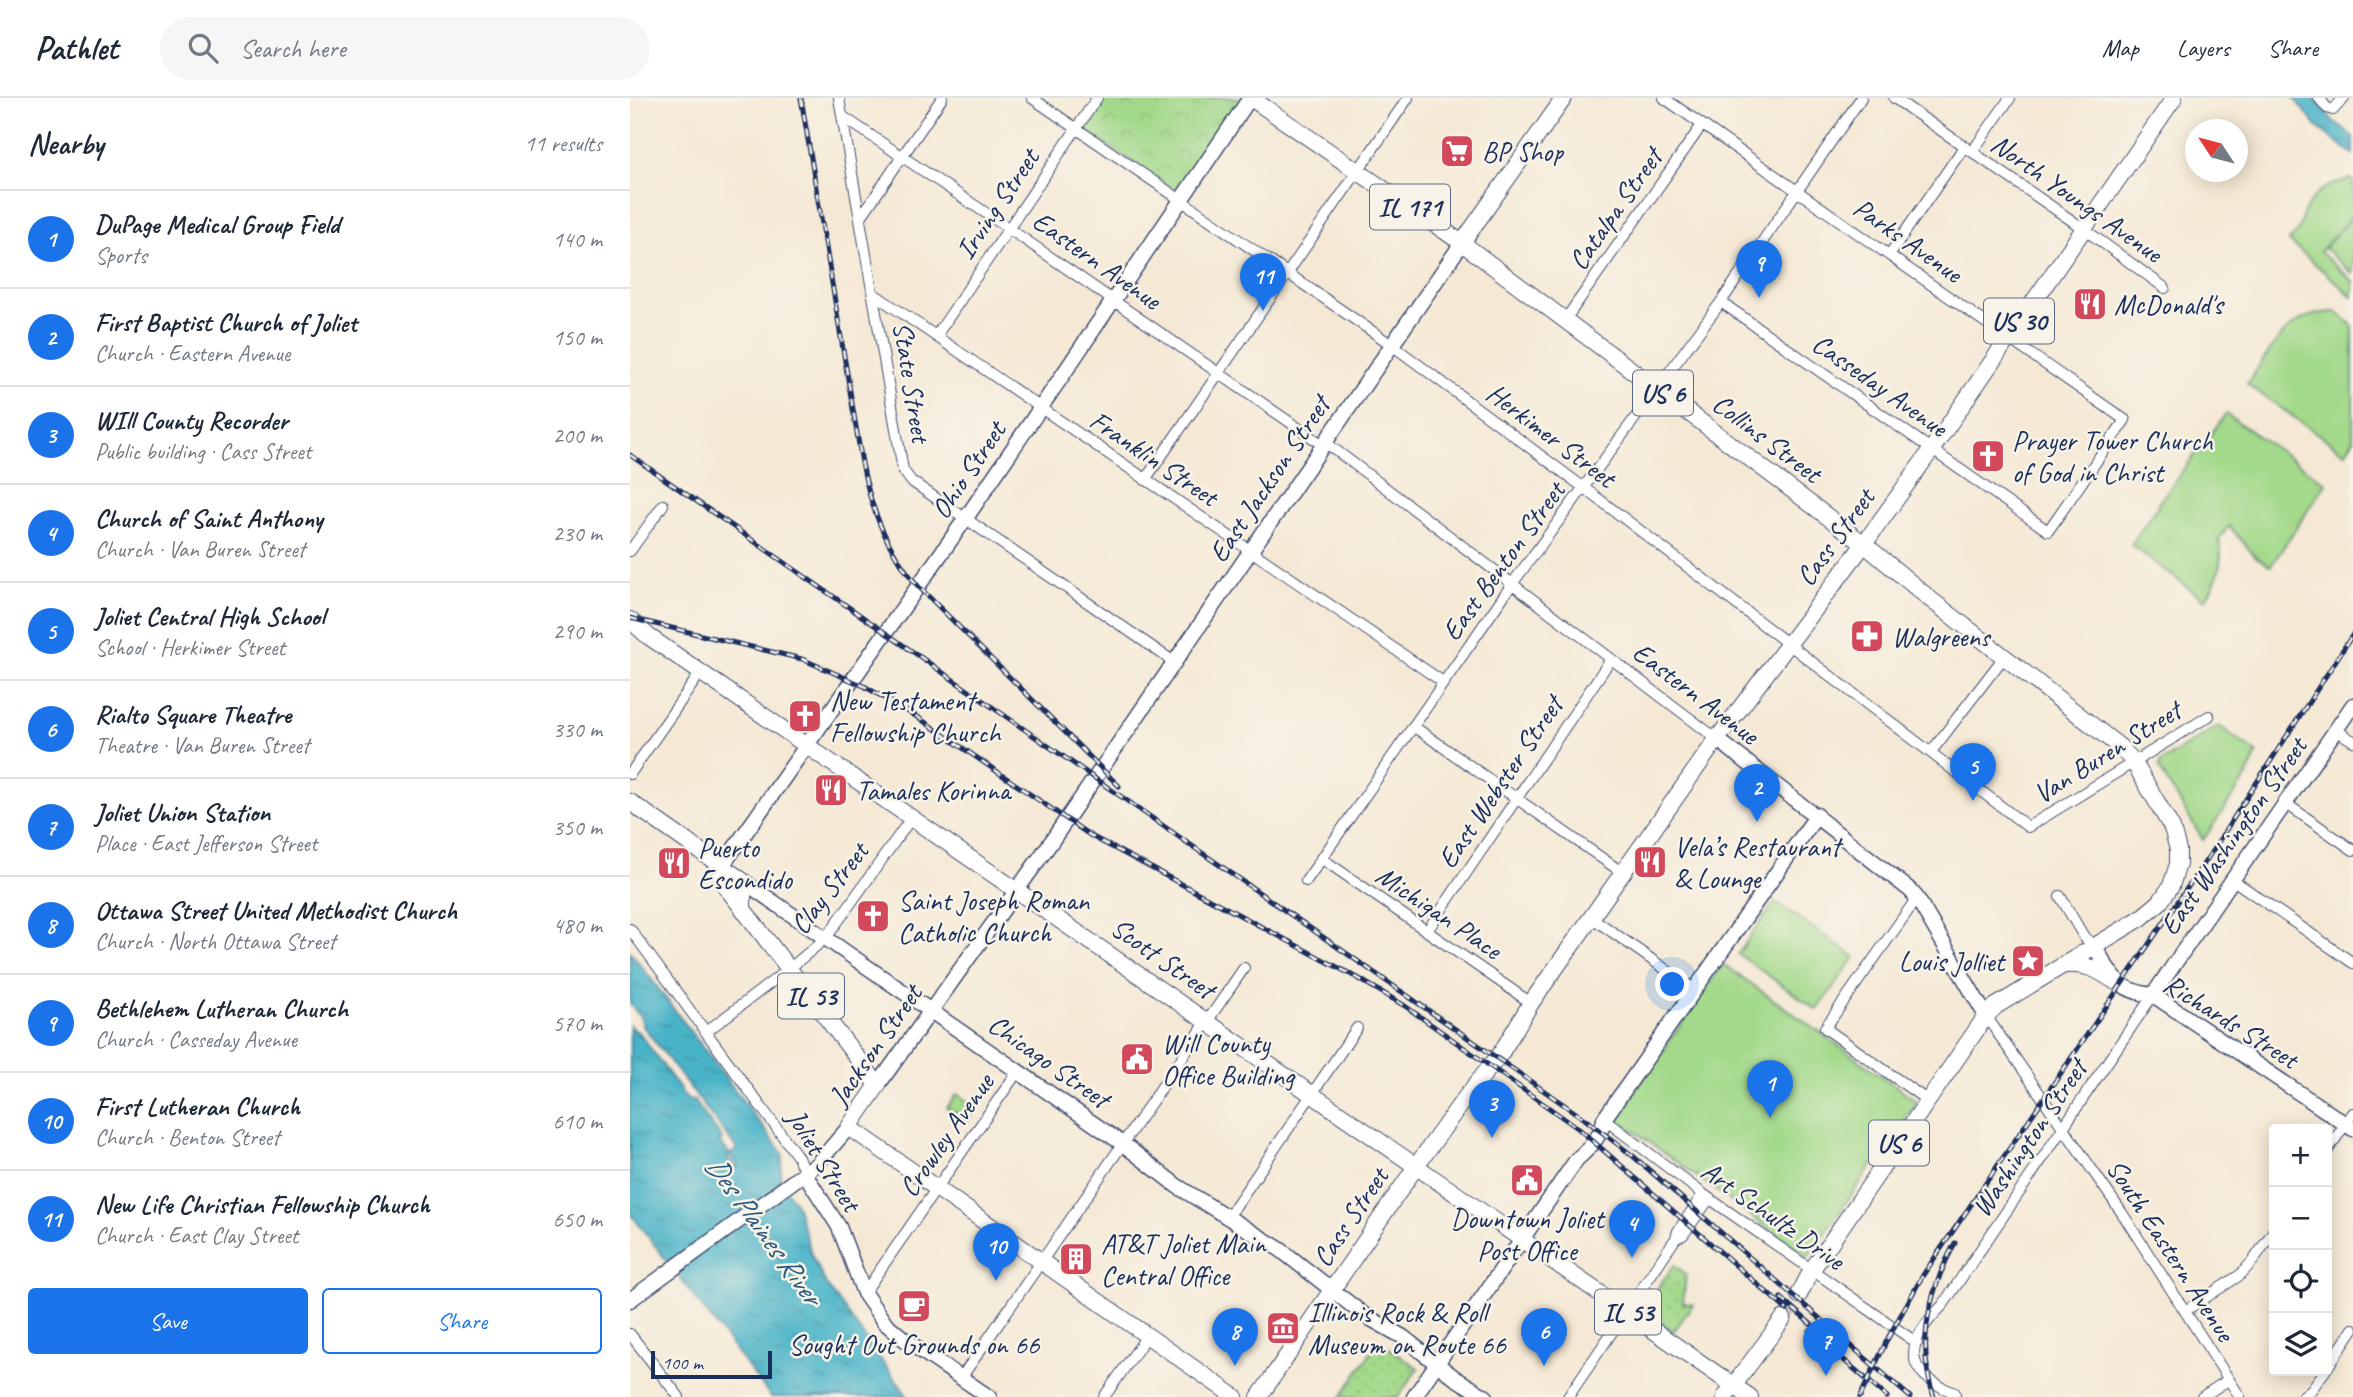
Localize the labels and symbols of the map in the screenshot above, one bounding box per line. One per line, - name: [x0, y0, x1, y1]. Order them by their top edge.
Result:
- north arrow: [2185, 119, 2248, 182]
- street label: North Youngs Avenue: [1984, 126, 2171, 271]
- supermarket icon: BP Shop: [1438, 132, 1476, 170]
- place label: BP Shop: [1482, 134, 1564, 169]
- street label: Catalpa Street: [1560, 138, 1672, 277]
- street label: Irving Street: [947, 140, 1048, 266]
- road number: IL 171: [1370, 184, 1450, 230]
- street label: Parks Avenue: [1847, 190, 1971, 291]
- street label: Eastern Avenue: [1026, 203, 1170, 318]
- pin: 9: [1736, 240, 1782, 298]
- pin: 11: [1240, 253, 1286, 311]
- restaurant icon: McDonald's: [2071, 285, 2109, 323]
- place label: McDonald's: [2114, 287, 2225, 322]
- road number: US 30: [1984, 298, 2054, 344]
- street label: State Street: [885, 319, 939, 447]
- street label: Casseday Avenue: [1806, 326, 1956, 445]
- road number: US 6: [1633, 370, 1693, 416]
- street label: Herkimer Street: [1480, 375, 1625, 496]
- street label: East Jackson Street: [1201, 386, 1340, 569]
- street label: Collins Street: [1706, 386, 1830, 492]
- street label: Franklin Street: [1083, 402, 1227, 515]
- street label: Ohio Street: [923, 413, 1015, 525]
- place label: Prayer Tower Church of God in Christ: [2012, 423, 2213, 490]
- church icon: Prayer Tower Church of God in Christ: [1969, 437, 2007, 475]
- street label: East Benton Street: [1434, 473, 1574, 647]
- street label: Cass Street: [1788, 479, 1884, 592]
- pharmacy icon: Walgreens: [1848, 617, 1886, 655]
- place label: Walgreens: [1892, 619, 1992, 654]
- street label: Eastern Avenue: [1626, 634, 1768, 753]
- place label: New Testament Fellowship Church: [830, 683, 1002, 750]
- street label: East Webster Street: [1430, 686, 1572, 875]
- street label: Van Buren Street: [2027, 691, 2190, 811]
- church icon: New Testament Fellowship Church: [786, 697, 824, 735]
- street label: East Washington Street: [2152, 728, 2316, 942]
- pin: 5: [1950, 743, 1996, 801]
- pin: 2: [1734, 764, 1780, 822]
- restaurant icon: Tamales Korinna: [812, 771, 850, 809]
- place label: Tamales Korinna: [856, 773, 1013, 808]
- place label: Vela’s Restaurant & Lounge: [1674, 829, 1844, 896]
- place label: Puerto Escondido: [698, 830, 794, 897]
- street label: Clay Street: [782, 833, 877, 941]
- restaurant icon: Vela’s Restaurant & Lounge: [1631, 843, 1669, 881]
- restaurant icon: Puerto Escondido: [655, 844, 693, 882]
- street label: Michigan Place: [1370, 857, 1510, 968]
- place label: Saint Joseph Roman Catholic Church: [898, 883, 1090, 950]
- church icon: Saint Joseph Roman Catholic Church: [854, 897, 892, 935]
- street label: Scott Street: [1104, 910, 1225, 1008]
- place icon: Louis Jolliet: [2009, 942, 2047, 980]
- place label: Louis Jolliet: [1899, 944, 2007, 979]
- street label: Richards Street: [2157, 966, 2307, 1078]
- your location: [1655, 967, 1689, 1001]
- road number: IL 53: [778, 974, 844, 1018]
- street label: Jackson Street: [819, 975, 931, 1114]
- street label: Chicago Street: [982, 1006, 1119, 1118]
- place label: Will County Office Building: [1162, 1026, 1296, 1093]
- public building icon: Will County Office Building: [1118, 1040, 1156, 1078]
- street label: Washington Street: [1964, 1050, 2096, 1223]
- pin: 1: [1747, 1060, 1793, 1118]
- street label: Crowley Avenue: [891, 1065, 1002, 1203]
- pin: 3: [1469, 1080, 1515, 1138]
- street label: Joliet Street: [778, 1101, 870, 1220]
- road number: US 6: [1869, 1120, 1929, 1166]
- water label: Des Plaines River: [697, 1148, 834, 1316]
- street label: South Eastern Avenue: [2099, 1152, 2244, 1349]
- street label: Art Schultz Drive: [1695, 1153, 1853, 1278]
- street label: Cass Street: [1304, 1159, 1397, 1273]
- public building icon: Downtown Joliet Post Office: [1508, 1161, 1546, 1199]
- pin: 4: [1609, 1200, 1655, 1258]
- place label: Downtown Joliet Post Office: [1451, 1201, 1606, 1268]
- pin: 10: [973, 1223, 1019, 1281]
- place label: AT&T Joliet Main Central Office: [1101, 1226, 1267, 1293]
- building icon: AT&T Joliet Main Central Office: [1057, 1240, 1095, 1278]
- cafe icon: Sought Out Grounds on 66: [895, 1287, 933, 1325]
- road number: IL 53: [1595, 1289, 1661, 1334]
- place label: Illinois Rock & Roll Museum on Route 66: [1308, 1295, 1507, 1362]
- pin: 8: [1212, 1308, 1258, 1366]
- pin: 6: [1521, 1308, 1567, 1366]
- museum icon: Illinois Rock & Roll Museum on Route 66: [1264, 1309, 1302, 1347]
- pin: 7: [1803, 1318, 1849, 1376]
- place label: Sought Out Grounds on 66: [789, 1327, 1041, 1362]
- scale bar: [651, 1348, 772, 1380]

